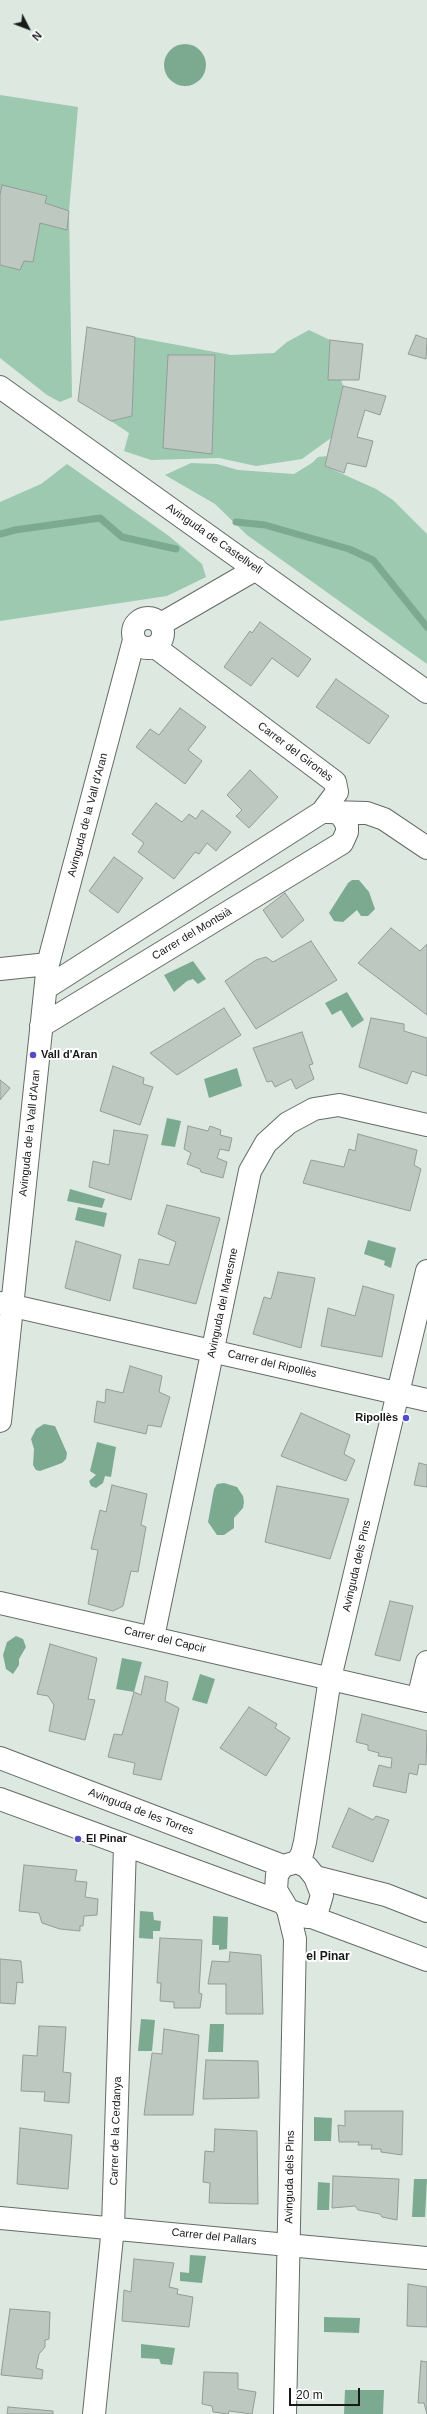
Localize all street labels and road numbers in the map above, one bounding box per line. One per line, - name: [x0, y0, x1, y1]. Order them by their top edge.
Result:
- street label: Avinguda de Castellvell: [163, 501, 265, 577]
- street label: Carrer del Gironès: [255, 720, 335, 784]
- street label: Avinguda de la Vall d'Aran: [65, 752, 111, 878]
- street label: Carrer del Montsià: [150, 905, 234, 963]
- street label: Avinguda de la Vall d'Aran: [17, 1069, 43, 1197]
- street label: Avinguda del Maresme: [205, 1247, 241, 1359]
- street label: Carrer del Ripollès: [226, 1347, 318, 1381]
- street label: Avinguda dels Pins: [340, 1519, 374, 1613]
- street label: Carrer del Capcir: [123, 1624, 207, 1656]
- street label: Avinguda de les Torres: [86, 1786, 196, 1838]
- street label: Carrer de la Cerdanya: [108, 2076, 124, 2186]
- street label: Avinguda dels Pins: [283, 2130, 297, 2224]
- street label: Carrer del Pallars: [171, 2226, 257, 2248]

